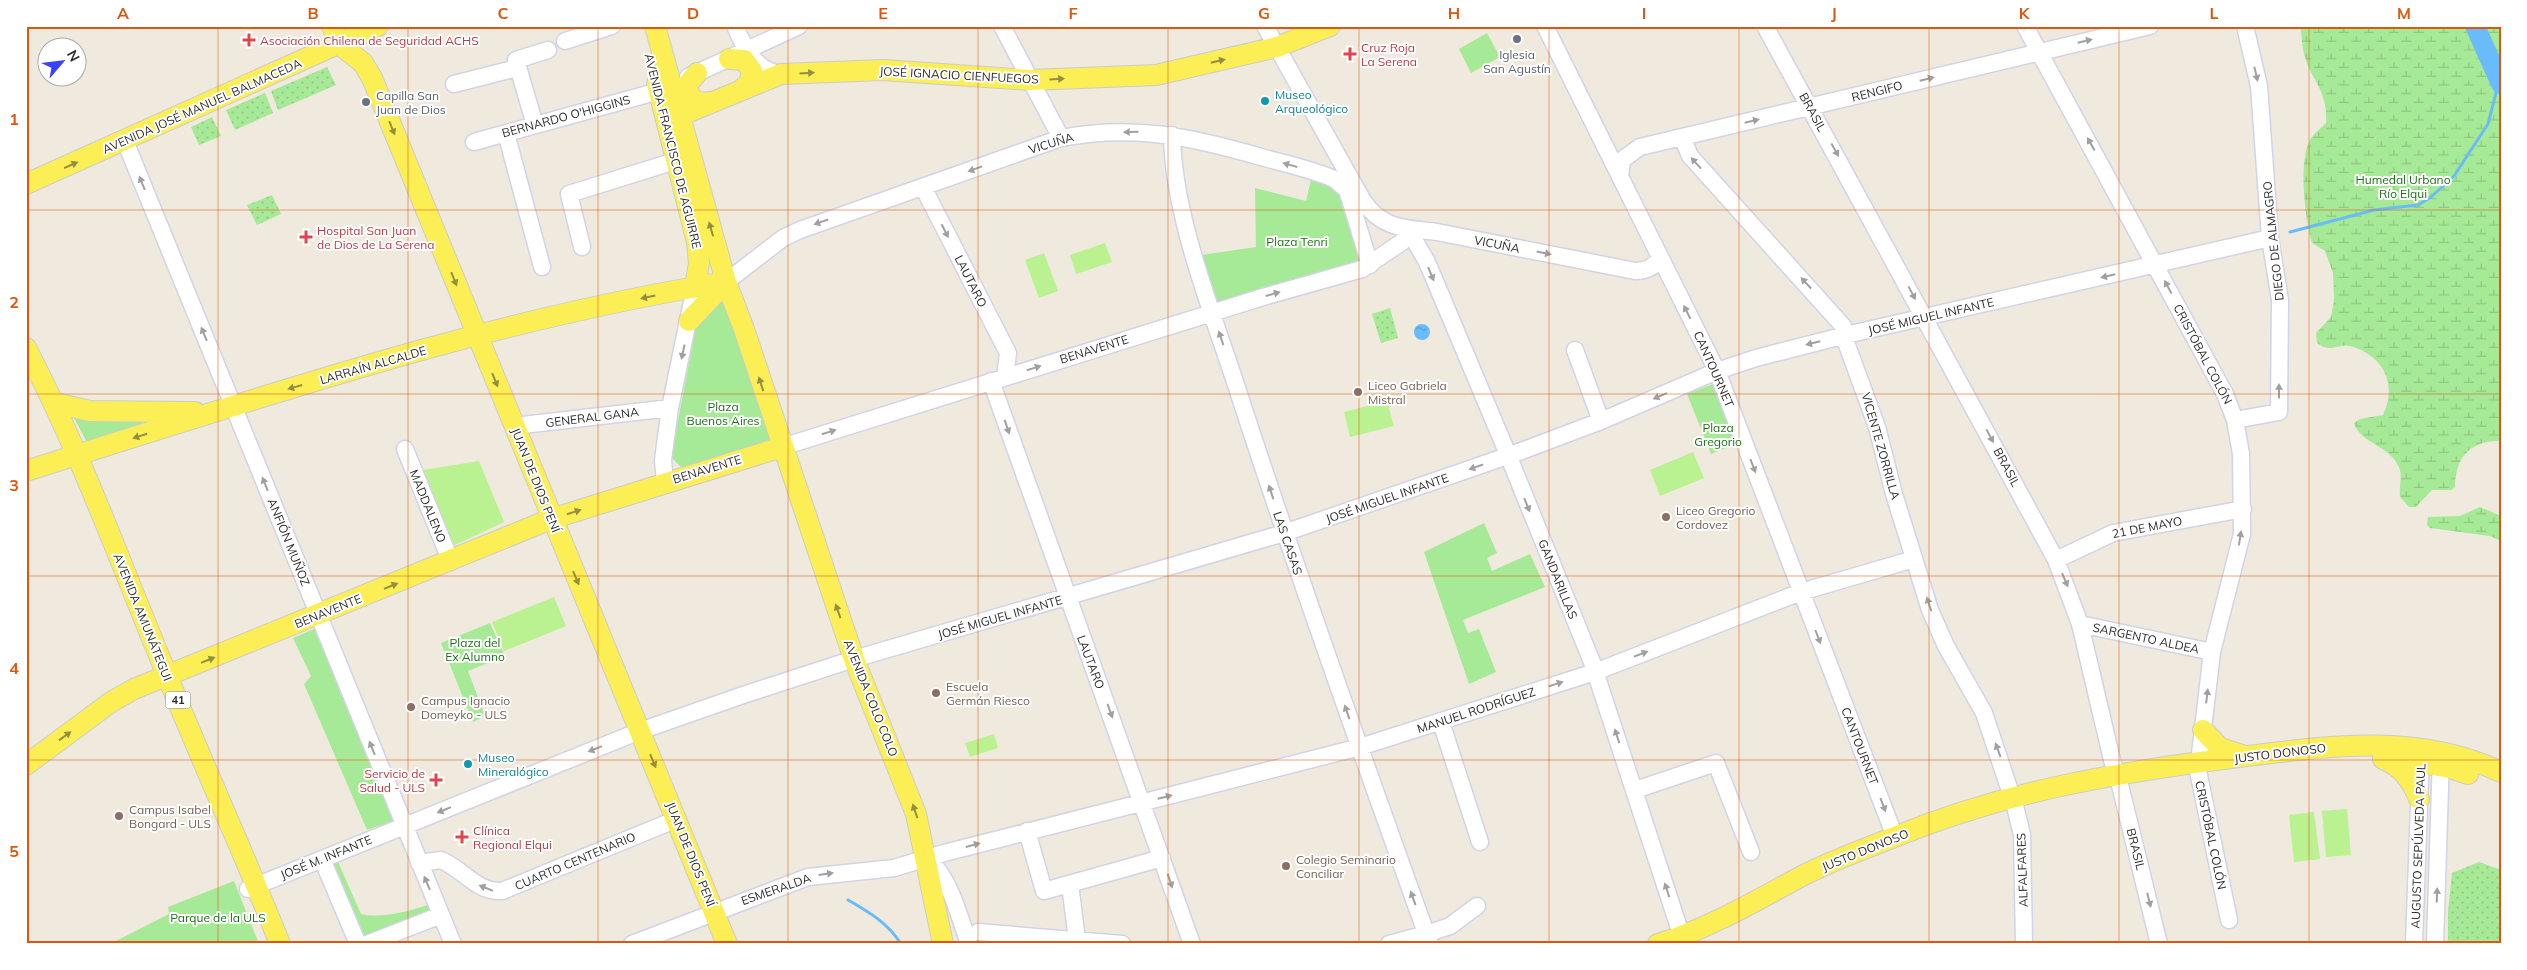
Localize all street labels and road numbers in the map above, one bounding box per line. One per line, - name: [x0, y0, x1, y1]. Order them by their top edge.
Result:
- street label: AVENIDA FRANCISCO DE AGUIRRE: [641, 52, 705, 250]
- street label: AVENIDA JOSÉ MANUEL BALMACEDA: [100, 55, 304, 157]
- street label: JOSÉ IGNACIO CIENFUEGOS: [879, 63, 1039, 87]
- street label: RENGIFO: [1850, 77, 1904, 105]
- street label: BRASIL: [1796, 90, 1830, 134]
- street label: BERNARDO O'HIGGINS: [500, 92, 632, 140]
- street label: VICUÑA: [1027, 129, 1075, 157]
- street label: DIEGO DE ALMAGRO: [2259, 181, 2287, 301]
- street label: VICUÑA: [1473, 232, 1521, 256]
- street label: LAUTARO: [951, 252, 991, 310]
- street label: JOSÉ MIGUEL INFANTE: [1867, 294, 1995, 338]
- street label: CRISTÓBAL COLÓN: [2170, 301, 2236, 407]
- street label: CANTOURNET: [1690, 329, 1738, 410]
- street label: BENAVENTE: [1058, 331, 1130, 367]
- street label: LARRAÍN ALCALDE: [318, 343, 428, 387]
- street label: VICENTE ZORRILLA: [1859, 391, 1904, 501]
- street label: GENERAL GANA: [544, 404, 640, 430]
- street label: JUAN DE DIOS PENÍ: [508, 425, 564, 535]
- street label: BRASIL: [1990, 445, 2024, 490]
- street label: BENAVENTE: [671, 451, 743, 487]
- street label: MADDALENO: [407, 467, 449, 545]
- street label: JOSÉ MIGUEL INFANTE: [1324, 470, 1450, 526]
- street label: ANFIÓN MUÑOZ: [265, 496, 313, 588]
- street label: LAS CASAS: [1270, 509, 1306, 577]
- street label: 21 DE MAYO: [2111, 513, 2183, 541]
- street label: GANDARILLAS: [1535, 537, 1581, 621]
- street label: AVENIDA AMUNÁTEGUI: [111, 551, 175, 683]
- street label: BENAVENTE: [292, 591, 364, 631]
- street label: JOSÉ MIGUEL INFANTE: [936, 592, 1064, 642]
- street label: SARGENTO ALDEA: [2091, 619, 2201, 657]
- street label: LAUTARO: [1074, 633, 1108, 691]
- street label: AVENIDA COLO COLO: [841, 637, 901, 759]
- street label: MANUEL RODRÍGUEZ: [1415, 684, 1537, 736]
- road number: 41: [166, 692, 190, 708]
- street label: CANTOURNET: [1838, 705, 1882, 788]
- street label: JUSTO DONOSO: [2233, 740, 2327, 766]
- street label: AUGUSTO SEPÚLVEDA PAUL: [2408, 763, 2428, 929]
- street label: CRISTÓBAL COLÓN: [2192, 779, 2230, 891]
- street label: JUAN DE DIOS PENÍ: [663, 799, 719, 909]
- street label: JUSTO DONOSO: [1819, 826, 1911, 874]
- street label: BRASIL: [2124, 827, 2148, 872]
- street label: CUARTO CENTENARIO: [512, 829, 638, 893]
- street label: JOSÉ M. INFANTE: [278, 832, 374, 882]
- street label: ALFALFARES: [2013, 833, 2031, 907]
- street label: ESMERALDA: [739, 870, 813, 908]

